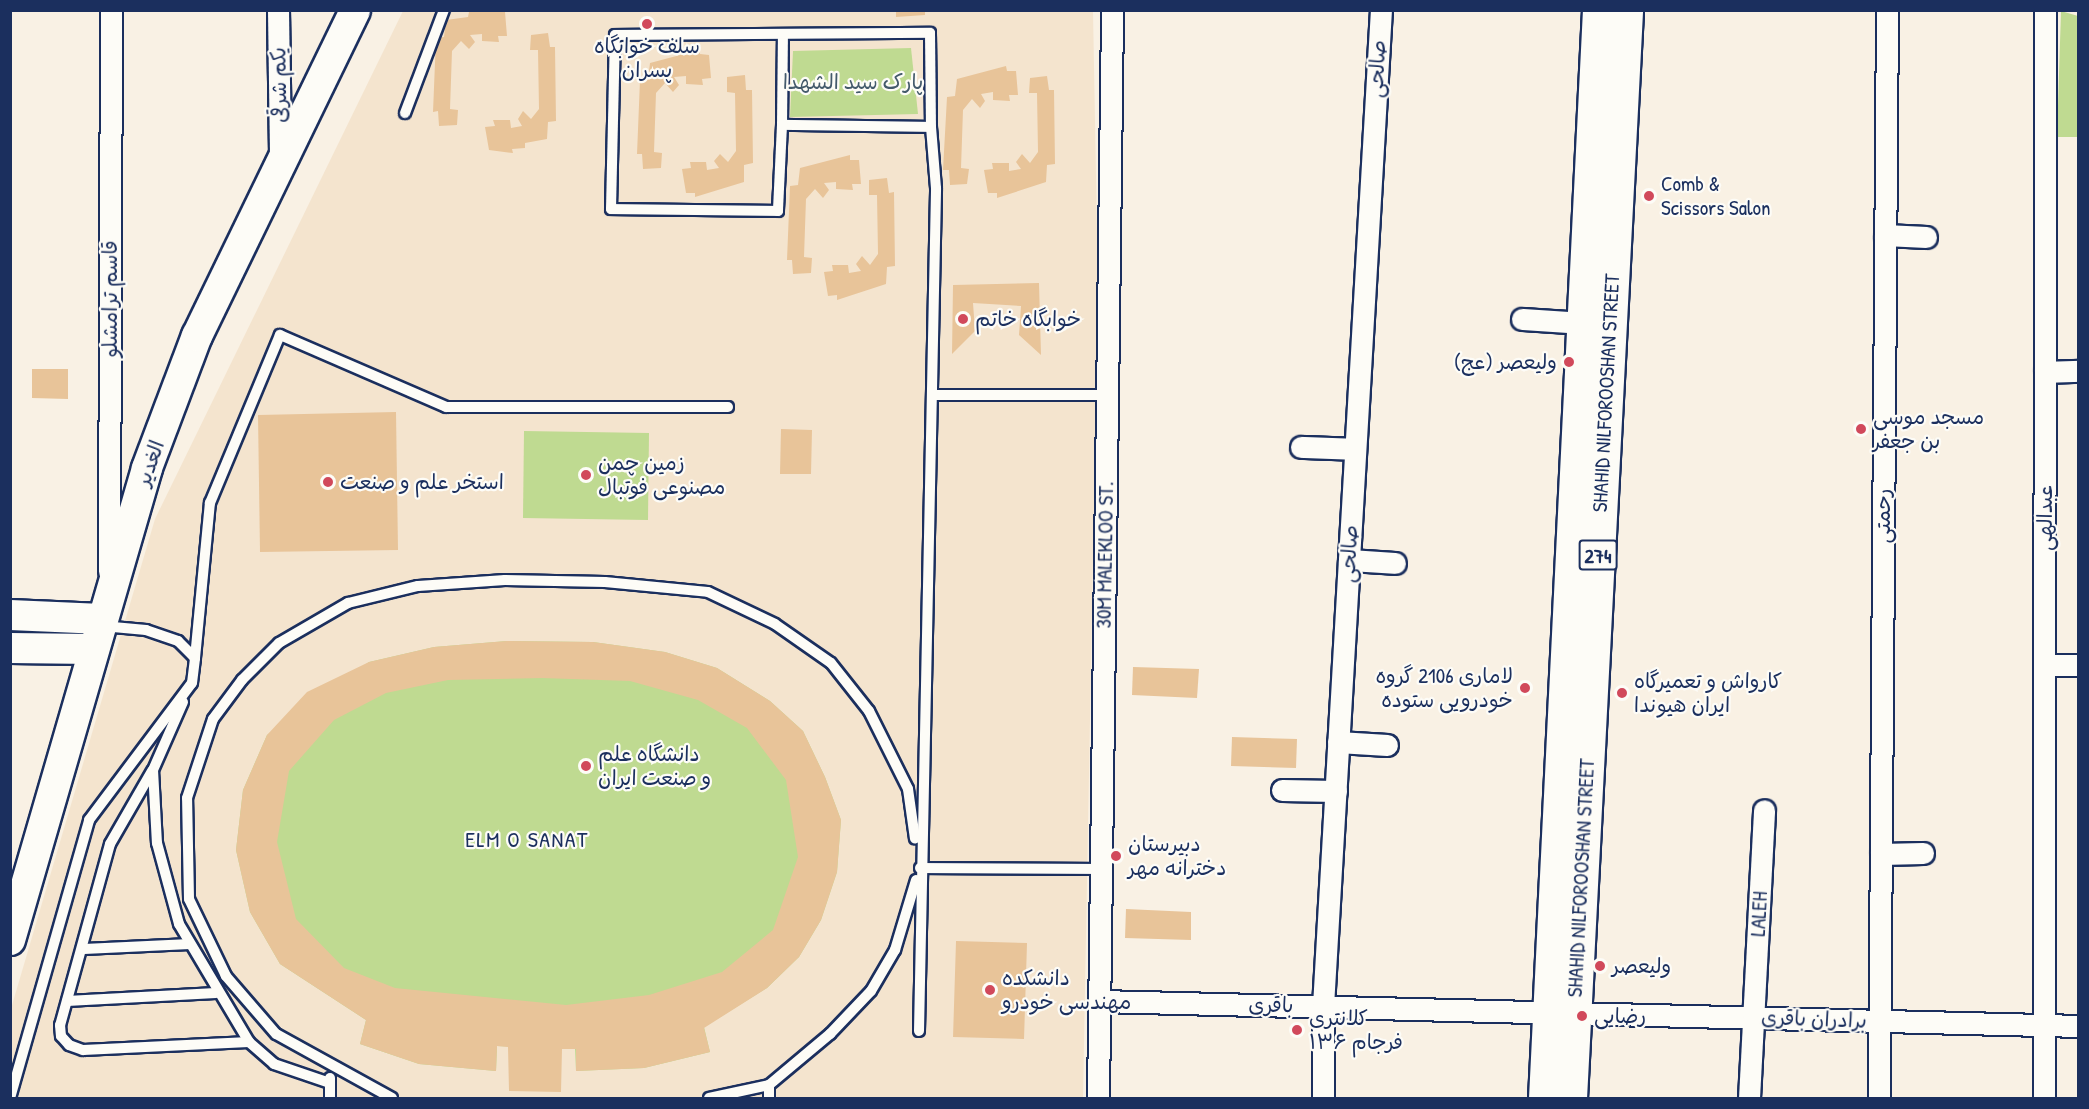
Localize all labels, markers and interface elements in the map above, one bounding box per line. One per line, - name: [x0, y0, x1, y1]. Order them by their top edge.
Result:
- marker: سلف خوابگاه پسران: [640, 17, 654, 31]
- place label: سلف خوابگاه پسران: [594, 33, 700, 83]
- street label: صالحی: [1363, 39, 1391, 99]
- street label: یکم شرقی: [266, 47, 292, 123]
- park label: پارک سید الشهدا: [783, 69, 923, 95]
- place label: Comb & Scissors Salon: [1661, 171, 1771, 221]
- marker: Comb & Scissors Salon: [1642, 189, 1656, 203]
- street label: قاسم ترامشلو: [97, 240, 123, 358]
- street label: SHAHID NILFOROOSHAN STREET: [1587, 273, 1625, 513]
- place label: خوابگاه خاتم: [975, 306, 1081, 332]
- marker: خوابگاه خاتم: [956, 312, 970, 326]
- place label: ولیعصر (عج): [1454, 349, 1557, 375]
- marker: ولیعصر (عج): [1562, 355, 1576, 369]
- place label: مسجد موسی بن جعفر: [1873, 404, 1984, 454]
- marker: مسجد موسی بن جعفر: [1854, 422, 1868, 436]
- street label: الغدیر: [130, 437, 170, 489]
- place label: زمین چمن مصنوعی فوتبال: [598, 450, 725, 500]
- marker: زمین چمن مصنوعی فوتبال: [579, 468, 593, 482]
- place label: استخر علم و صنعت: [340, 469, 504, 495]
- marker: استخر علم و صنعت: [321, 475, 335, 489]
- street label: 30M MALEKLOO ST.: [1091, 481, 1119, 629]
- street label: عبدالهی: [2032, 485, 2058, 551]
- street label: رحمتی: [1870, 488, 1896, 544]
- street label: صالحی: [1335, 524, 1363, 584]
- road number: 274: [1578, 538, 1618, 572]
- place label: لاماری 2106 گروه خودرویی ستوده: [1375, 663, 1513, 713]
- place label: کارواش و تعمیرگاه ایران هیوندا: [1634, 668, 1782, 718]
- marker: لاماری 2106 گروه خودرویی ستوده: [1518, 681, 1532, 695]
- marker: کارواش و تعمیرگاه ایران هیوندا: [1615, 686, 1629, 700]
- place label: دانشگاه علم و صنعت ایران: [598, 741, 711, 791]
- street label: SHAHID NILFOROOSHAN STREET: [1562, 758, 1600, 998]
- marker: دانشگاه علم و صنعت ایران: [579, 759, 593, 773]
- district label: ELM O SANAT: [465, 827, 589, 853]
- place label: دبیرستان دخترانه مهر: [1128, 831, 1226, 881]
- marker: دبیرستان دخترانه مهر: [1109, 849, 1123, 863]
- street label: LALEH: [1745, 891, 1773, 937]
- place label: ولیعصر: [1612, 953, 1671, 979]
- marker: ولیعصر: [1593, 959, 1607, 973]
- place label: دانشکده مهندسی خودرو: [1002, 965, 1131, 1015]
- marker: دانشکده مهندسی خودرو: [983, 983, 997, 997]
- street label: باقری: [1248, 992, 1294, 1018]
- place label: رضایی: [1594, 1003, 1646, 1029]
- place label: کلانتری ۱۳۶ فرجام: [1309, 1005, 1403, 1055]
- street label: برادران باقری: [1761, 1005, 1867, 1033]
- marker: رضایی: [1575, 1009, 1589, 1023]
- marker: کلانتری ۱۳۶ فرجام: [1290, 1023, 1304, 1037]

